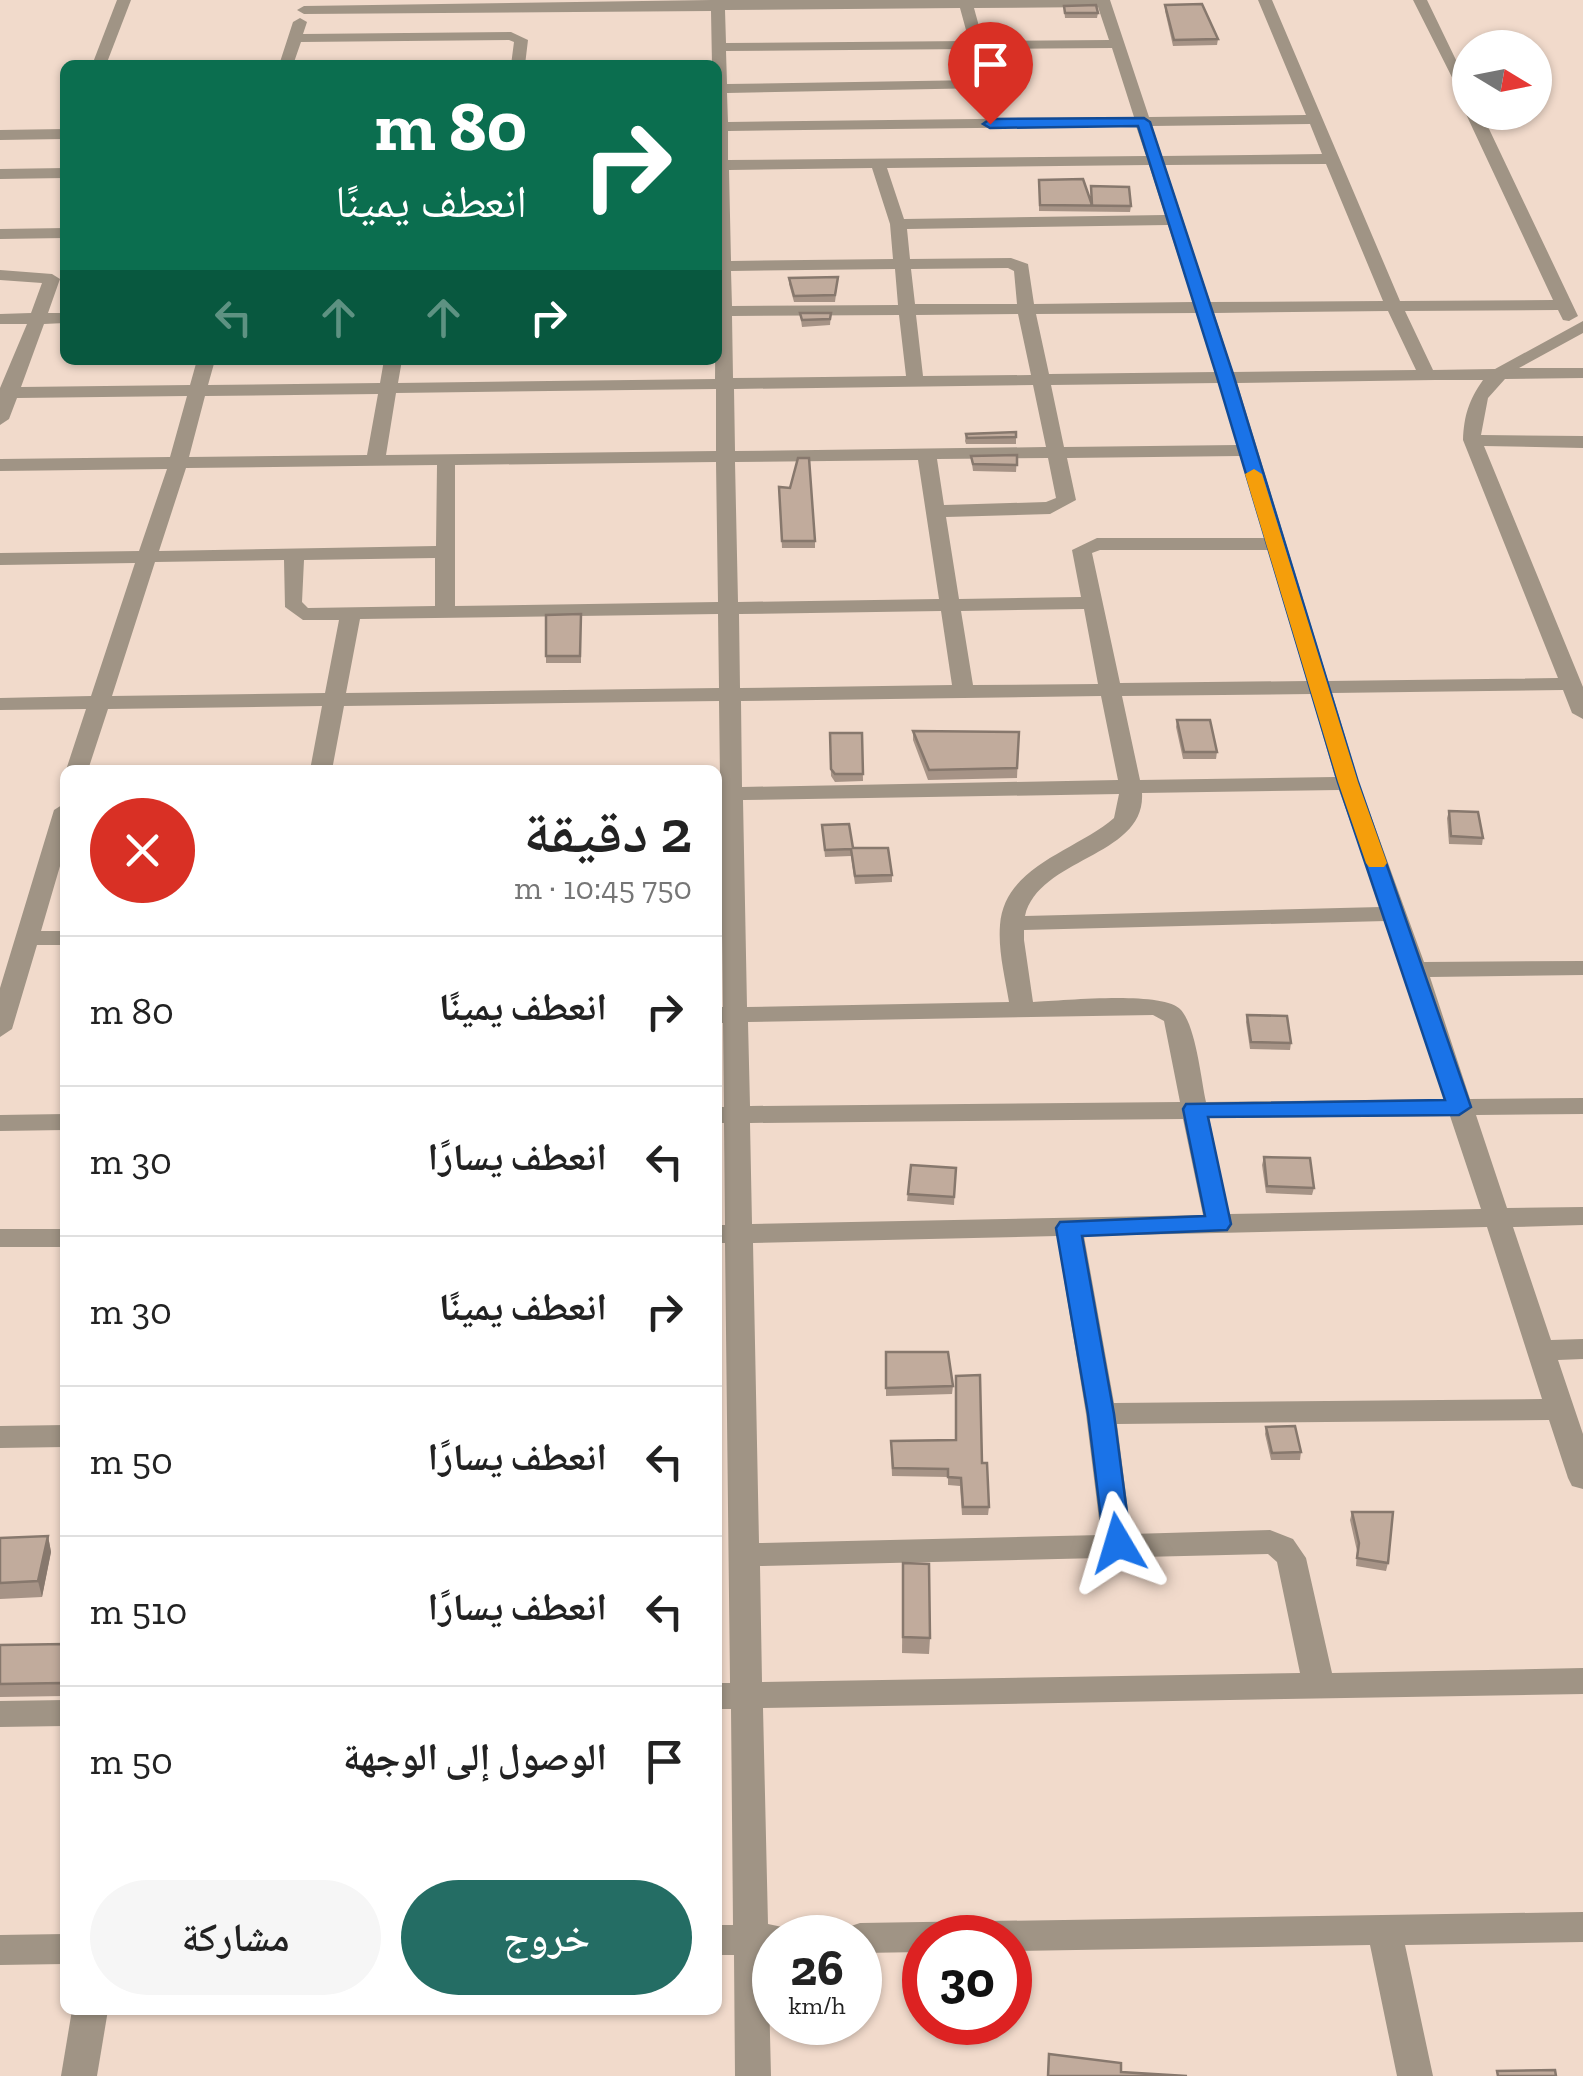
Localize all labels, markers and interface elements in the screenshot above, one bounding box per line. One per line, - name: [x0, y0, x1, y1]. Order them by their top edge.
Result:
- pin: [948, 22, 1033, 125]
- north arrow: [1452, 30, 1552, 130]
- map controls: [1452, 30, 1552, 130]
- icon: arrive: [963, 37, 1018, 92]
- text: 80 m: [375, 84, 527, 168]
- icon: right: [562, 100, 692, 230]
- text: انعطف يمينًا: [335, 175, 527, 229]
- icon: left: [206, 290, 261, 345]
- icon: ahead: [311, 290, 366, 345]
- icon: ahead: [416, 290, 471, 345]
- icon: right: [521, 290, 576, 345]
- text: 2 دقيقة: [523, 795, 692, 867]
- button: close: [90, 798, 195, 903]
- text: 750 m · 10:45: [514, 869, 692, 907]
- text: انعطف يمينًا: [439, 984, 607, 1030]
- icon: right: [637, 984, 692, 1039]
- text: 80 m: [90, 988, 174, 1034]
- text: انعطف يسارًا: [428, 1134, 607, 1180]
- icon: left: [637, 1134, 692, 1189]
- text: 30 m: [90, 1138, 172, 1184]
- text: انعطف يمينًا: [439, 1284, 607, 1330]
- icon: right: [637, 1284, 692, 1339]
- text: 30 m: [90, 1288, 172, 1334]
- text: انعطف يسارًا: [428, 1434, 607, 1480]
- icon: left: [637, 1434, 692, 1489]
- text: 50 m: [90, 1438, 173, 1484]
- position arrow: [1066, 1491, 1170, 1595]
- text: انعطف يسارًا: [428, 1584, 607, 1630]
- icon: left: [637, 1584, 692, 1639]
- text: 510 m: [90, 1588, 187, 1634]
- text: الوصول إلى الوجهة: [343, 1734, 607, 1780]
- icon: arrive: [637, 1734, 692, 1789]
- text: 50 m: [90, 1738, 173, 1784]
- button: مشاركة: [90, 1880, 381, 1995]
- button: خروج: [401, 1880, 692, 1995]
- speed limit sign: 30: [902, 1915, 1032, 2045]
- text: 26: [790, 1938, 844, 1998]
- text: km/h: [788, 1990, 846, 2020]

